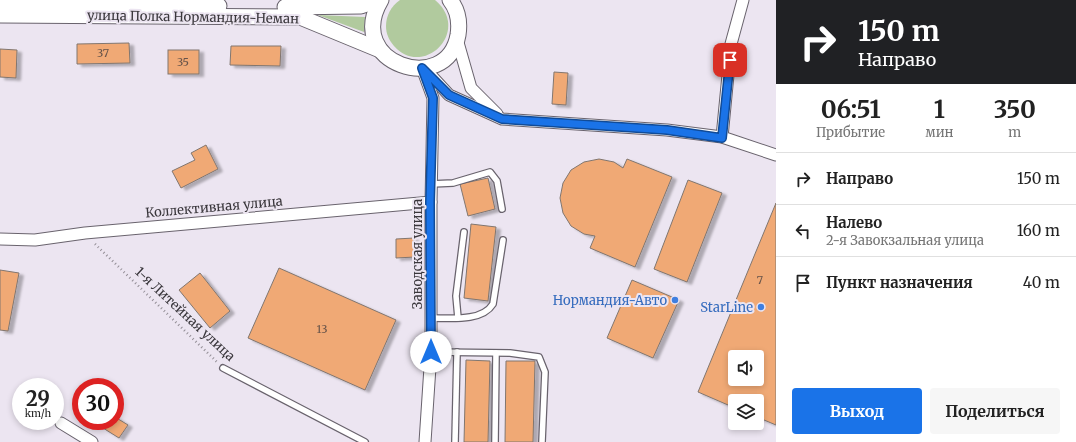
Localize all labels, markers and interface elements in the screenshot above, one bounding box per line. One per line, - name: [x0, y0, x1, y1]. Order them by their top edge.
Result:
- street label: улица Полка Нормандия-Неман: [87, 7, 299, 27]
- text: 150 m: [858, 13, 940, 49]
- icon: right: [792, 16, 844, 68]
- pin: [713, 43, 747, 77]
- house number: 37: [97, 46, 109, 60]
- text: Направо: [858, 48, 936, 71]
- icon: arrive: [719, 49, 741, 71]
- house number: 35: [177, 55, 189, 69]
- text: 06:51: [821, 94, 881, 125]
- text: 1: [934, 94, 945, 125]
- text: 350: [994, 94, 1036, 125]
- text: Прибытие: [816, 124, 885, 141]
- text: мин: [925, 124, 954, 141]
- text: m: [1008, 124, 1021, 141]
- icon: right: [792, 168, 814, 190]
- text: Направо: [826, 169, 893, 188]
- text: 150 m: [1017, 169, 1060, 188]
- street label: Коллективная улица: [145, 193, 283, 221]
- street label: Заводская улица: [409, 199, 426, 309]
- text: Налево: [826, 213, 882, 232]
- icon: left: [792, 220, 814, 242]
- text: 160 m: [1017, 221, 1060, 240]
- text: 2-я Завокзальная улица: [826, 232, 984, 249]
- street label: 1-я Литейная улица: [131, 263, 239, 365]
- icon: arrive: [792, 272, 814, 294]
- house number: 7: [757, 273, 763, 287]
- text: Пункт назначения: [826, 273, 973, 292]
- text: 40 m: [1023, 273, 1060, 292]
- place label: Нормандия-Авто: [553, 292, 667, 309]
- marker: Нормандия-Авто: [670, 295, 680, 305]
- place label: StarLine: [700, 299, 753, 316]
- marker: StarLine: [756, 302, 766, 312]
- house number: 13: [317, 322, 327, 336]
- position arrow: [410, 331, 452, 373]
- map controls: [728, 350, 764, 430]
- button: sound: [728, 350, 764, 386]
- speed limit sign: 30: [72, 378, 124, 430]
- text: 29: [26, 386, 50, 411]
- button: Выход: [792, 388, 922, 434]
- button: Поделиться: [930, 388, 1060, 434]
- button: layers: [728, 394, 764, 430]
- text: km/h: [25, 407, 51, 420]

